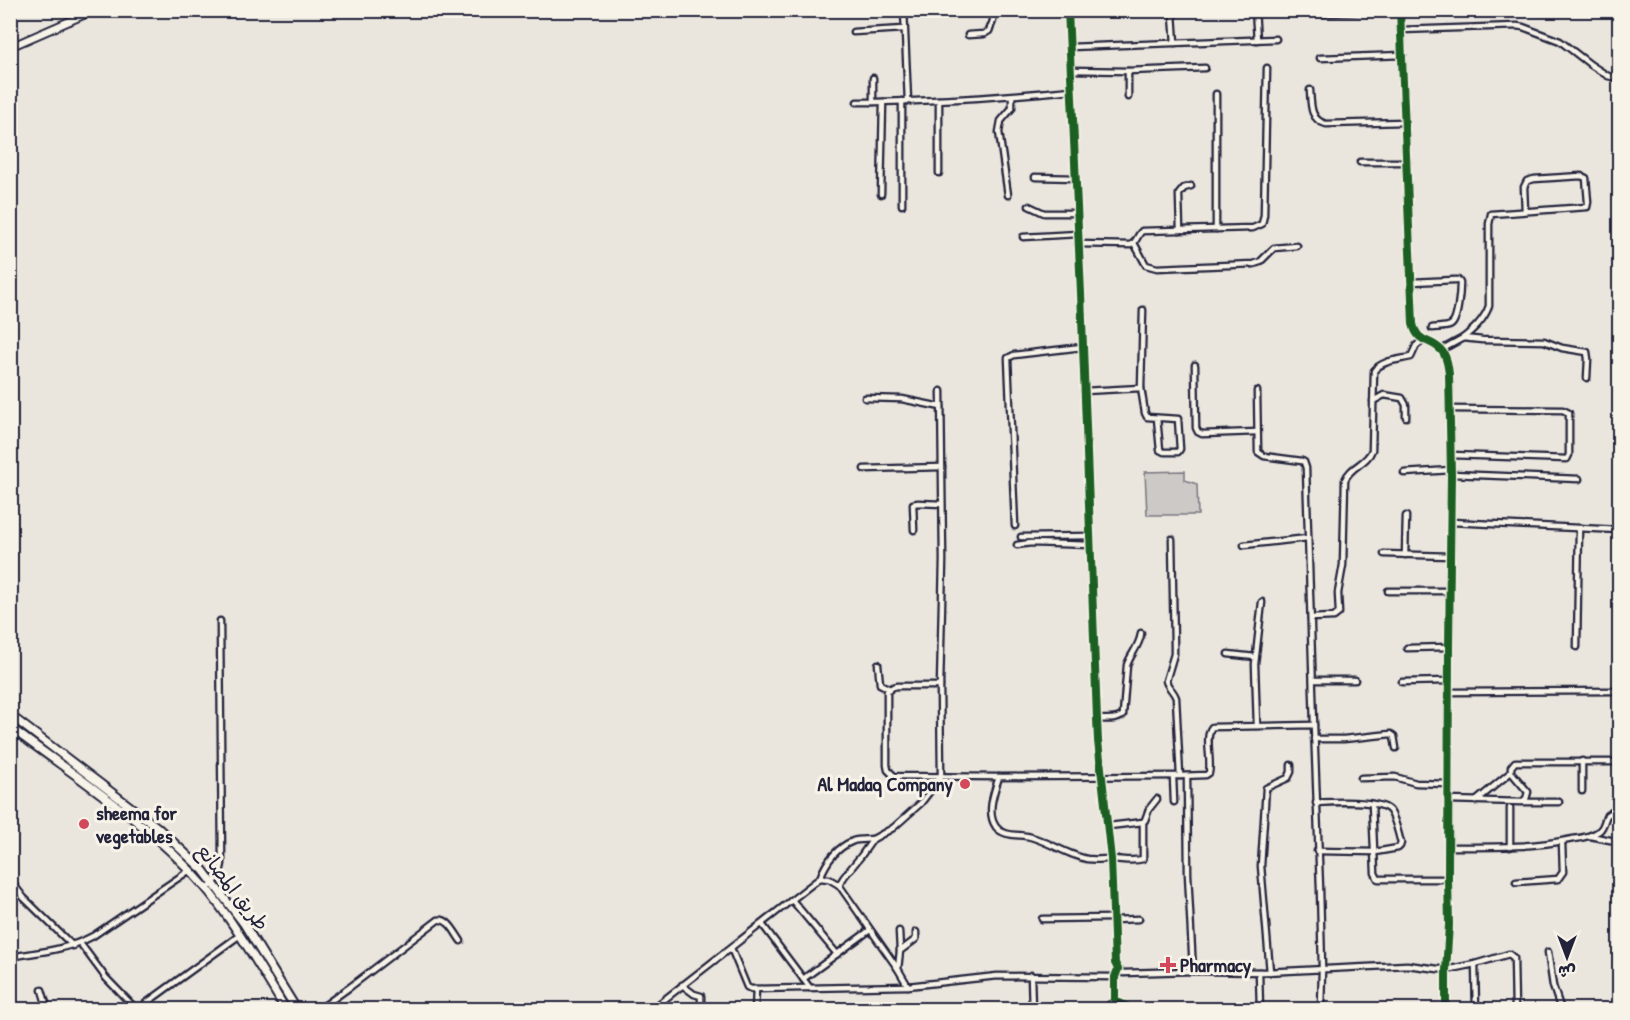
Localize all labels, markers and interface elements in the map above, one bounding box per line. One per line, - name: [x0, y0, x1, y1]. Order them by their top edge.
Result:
- place label: Al Madaq Company: [818, 770, 954, 798]
- marker: Al Madaq Company: [958, 777, 972, 791]
- place label: sheema for vegetables: [96, 799, 177, 850]
- marker: sheema for vegetables: [77, 817, 91, 831]
- street label: طريق المصانع: [189, 838, 276, 937]
- north arrow: [1537, 927, 1597, 987]
- place label: Pharmacy: [1180, 951, 1252, 979]
- marker: Pharmacy: [1161, 958, 1175, 972]
- text: ش: [1558, 961, 1576, 983]

